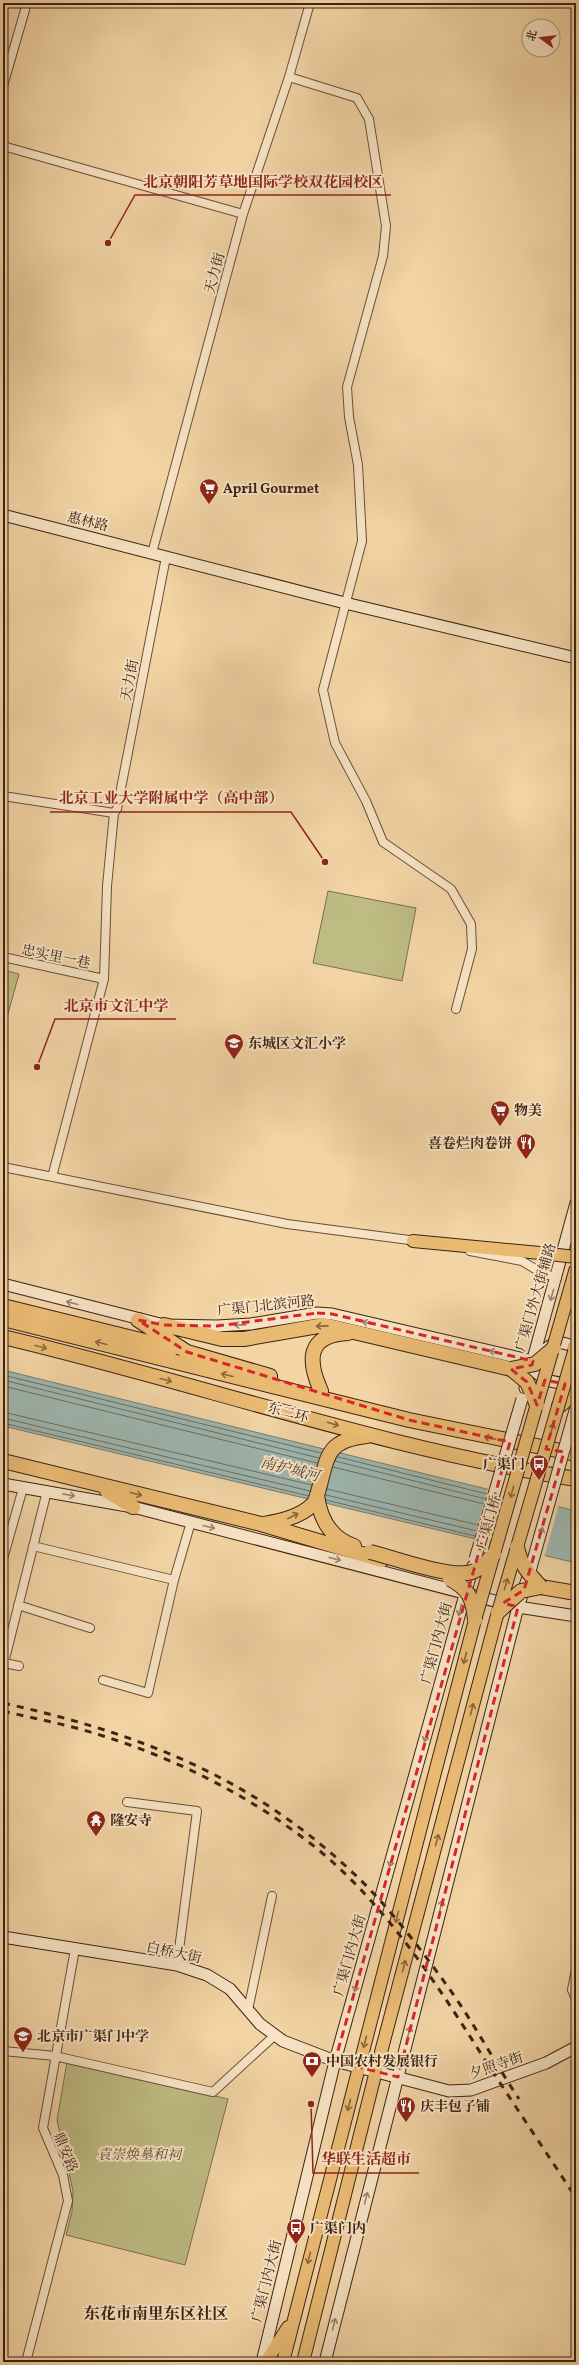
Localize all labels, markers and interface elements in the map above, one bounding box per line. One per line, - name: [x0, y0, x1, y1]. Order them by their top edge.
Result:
- north arrow: [521, 18, 561, 58]
- text: 北: [524, 29, 541, 43]
- callout: 北京朝阳芳草地国际学校双花园校区: [135, 168, 391, 195]
- text: 北京朝阳芳草地国际学校双花园校区: [143, 173, 383, 194]
- street label: 天力街: [201, 251, 230, 296]
- supermarket icon: April Gourmet: [198, 477, 220, 505]
- place label: April Gourmet: [223, 480, 319, 499]
- street label: 惠林路: [65, 508, 110, 537]
- street label: 天力街: [117, 658, 144, 703]
- callout: 北京工业大学附属中学（高中部）: [50, 785, 291, 812]
- text: 北京工业大学附属中学（高中部）: [58, 789, 284, 810]
- street label: 忠实里一巷: [19, 941, 92, 974]
- callout: 北京市文汇中学: [55, 992, 176, 1019]
- text: 北京市文汇中学: [63, 997, 169, 1018]
- school or university icon: 东城区文汇小学: [223, 1032, 245, 1060]
- place label: 东城区文汇小学: [248, 1035, 346, 1054]
- supermarket icon: 物美: [489, 1099, 511, 1127]
- place label: 物美: [514, 1102, 542, 1121]
- restaurant icon: 喜卷烂肉卷饼: [515, 1132, 537, 1160]
- place label: 喜卷烂肉卷饼: [428, 1135, 512, 1154]
- street label: 广渠门外大街辅路: [512, 1241, 561, 1354]
- one-way arrow: [548, 1288, 555, 1301]
- street label: 广渠门北滨河路: [216, 1292, 316, 1321]
- one-way arrow: [65, 1298, 78, 1306]
- one-way arrow: [362, 1319, 375, 1327]
- one-way arrow: [234, 1321, 247, 1328]
- one-way arrow: [316, 1322, 329, 1330]
- one-way arrow: [95, 1339, 108, 1347]
- one-way arrow: [34, 1344, 47, 1351]
- one-way arrow: [489, 1348, 502, 1356]
- one-way arrow: [221, 1370, 234, 1378]
- one-way arrow: [160, 1377, 173, 1384]
- street label: 东二环: [265, 1399, 310, 1428]
- one-way arrow: [326, 1421, 339, 1428]
- one-way arrow: [549, 1422, 556, 1435]
- one-way arrow: [483, 1433, 496, 1441]
- water label: 南护城河: [258, 1453, 324, 1489]
- bus stop icon: 广渠门: [528, 1453, 550, 1481]
- place label: 广渠门: [483, 1456, 525, 1475]
- one-way arrow: [508, 1486, 515, 1499]
- one-way arrow: [62, 1491, 75, 1499]
- one-way arrow: [129, 1491, 142, 1499]
- street label: 广渠门桥: [473, 1493, 506, 1552]
- one-way arrow: [286, 1512, 298, 1519]
- one-way arrow: [203, 1524, 216, 1531]
- one-way arrow: [538, 1527, 545, 1540]
- one-way arrow: [329, 1556, 342, 1564]
- one-way arrow: [503, 1578, 510, 1591]
- street label: 广渠门内大街: [417, 1600, 457, 1686]
- one-way arrow: [456, 1604, 464, 1617]
- one-way arrow: [460, 1651, 468, 1664]
- one-way arrow: [468, 1703, 476, 1716]
- one-way arrow: [422, 1729, 429, 1742]
- temple icon: 隆安寺: [85, 1809, 107, 1837]
- place label: 隆安寺: [110, 1812, 152, 1831]
- one-way arrow: [434, 1834, 441, 1847]
- one-way arrow: [387, 1854, 394, 1867]
- one-way arrow: [438, 1900, 446, 1913]
- one-way arrow: [393, 1910, 400, 1923]
- street label: 广渠门内大街: [330, 1912, 371, 1998]
- street label: 白桥大街: [144, 1938, 203, 1969]
- one-way arrow: [401, 1960, 408, 1973]
- one-way arrow: [352, 1979, 359, 1992]
- school or university icon: 北京市广渠门中学: [12, 2025, 34, 2053]
- one-way arrow: [406, 2025, 413, 2038]
- place label: 北京市广渠门中学: [37, 2028, 149, 2047]
- one-way arrow: [360, 2036, 368, 2049]
- street label: 夕照寺街: [467, 2048, 526, 2085]
- bank icon: 中国农村发展银行: [301, 2050, 323, 2078]
- place label: 中国农村发展银行: [326, 2053, 438, 2072]
- restaurant icon: 庆丰包子铺: [395, 2095, 417, 2123]
- one-way arrow: [344, 2098, 352, 2111]
- place label: 庆丰包子铺: [420, 2098, 490, 2117]
- street label: 鼎安路: [48, 2130, 81, 2176]
- park label: 袁崇焕墓和祠: [97, 2146, 183, 2165]
- callout: 华联生活超市: [313, 2146, 419, 2173]
- text: 华联生活超市: [321, 2150, 411, 2171]
- one-way arrow: [363, 2192, 371, 2205]
- bus stop icon: 广渠门内: [285, 2217, 307, 2245]
- place label: 广渠门内: [310, 2220, 366, 2239]
- street label: 广渠门内大街: [248, 2238, 287, 2324]
- one-way arrow: [305, 2251, 312, 2264]
- district label: 东花市南里东区社区: [84, 2304, 228, 2326]
- one-way arrow: [331, 2318, 339, 2331]

